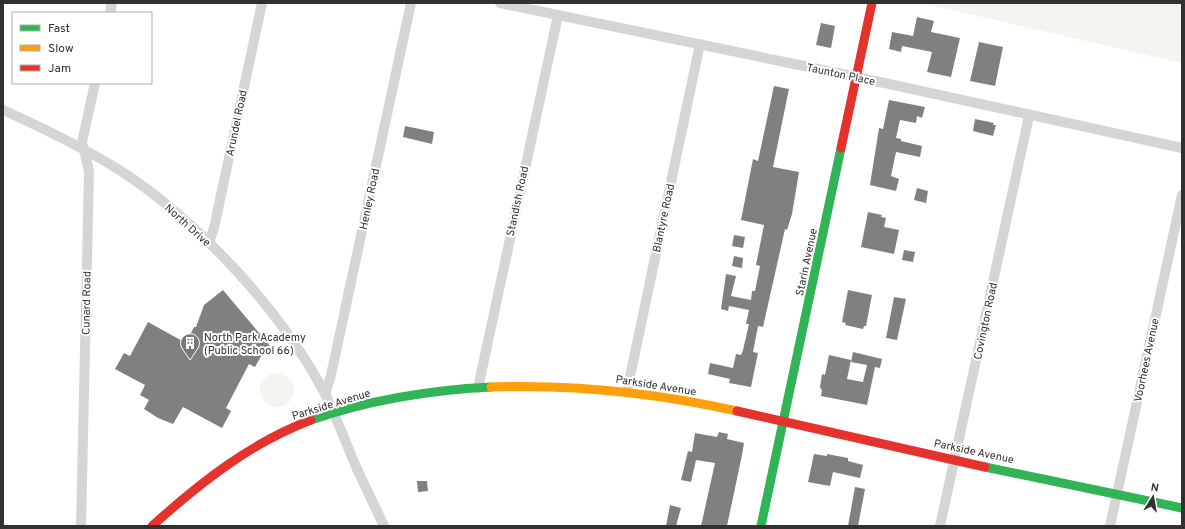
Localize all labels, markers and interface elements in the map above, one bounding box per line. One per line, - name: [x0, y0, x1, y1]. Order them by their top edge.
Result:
- legend: [12, 12, 152, 84]
- text: Fast: [48, 21, 70, 37]
- text: Slow: [48, 41, 74, 57]
- text: Jam: [48, 61, 71, 77]
- street label: Taunton Place: [805, 61, 877, 89]
- street label: Arundel Road: [223, 89, 251, 158]
- street label: Standish Road: [504, 165, 532, 237]
- street label: Henley Road: [357, 167, 383, 231]
- street label: Blantyre Road: [650, 183, 678, 254]
- street label: North Drive: [161, 201, 213, 250]
- street label: Starin Avenue: [793, 227, 821, 297]
- street label: Cunard Road: [79, 271, 95, 335]
- street label: Covington Road: [971, 281, 1001, 361]
- street label: Voorhees Avenue: [1131, 317, 1163, 403]
- place label: North Park Academy (Public School 66): [204, 331, 306, 358]
- building icon: North Park Academy (Public School 66): [179, 332, 201, 360]
- street label: Parkside Avenue: [615, 373, 697, 399]
- street label: Parkside Avenue: [290, 386, 372, 424]
- street label: Parkside Avenue: [932, 437, 1015, 467]
- north arrow: [1133, 477, 1173, 517]
- text: N: [1150, 481, 1160, 496]

